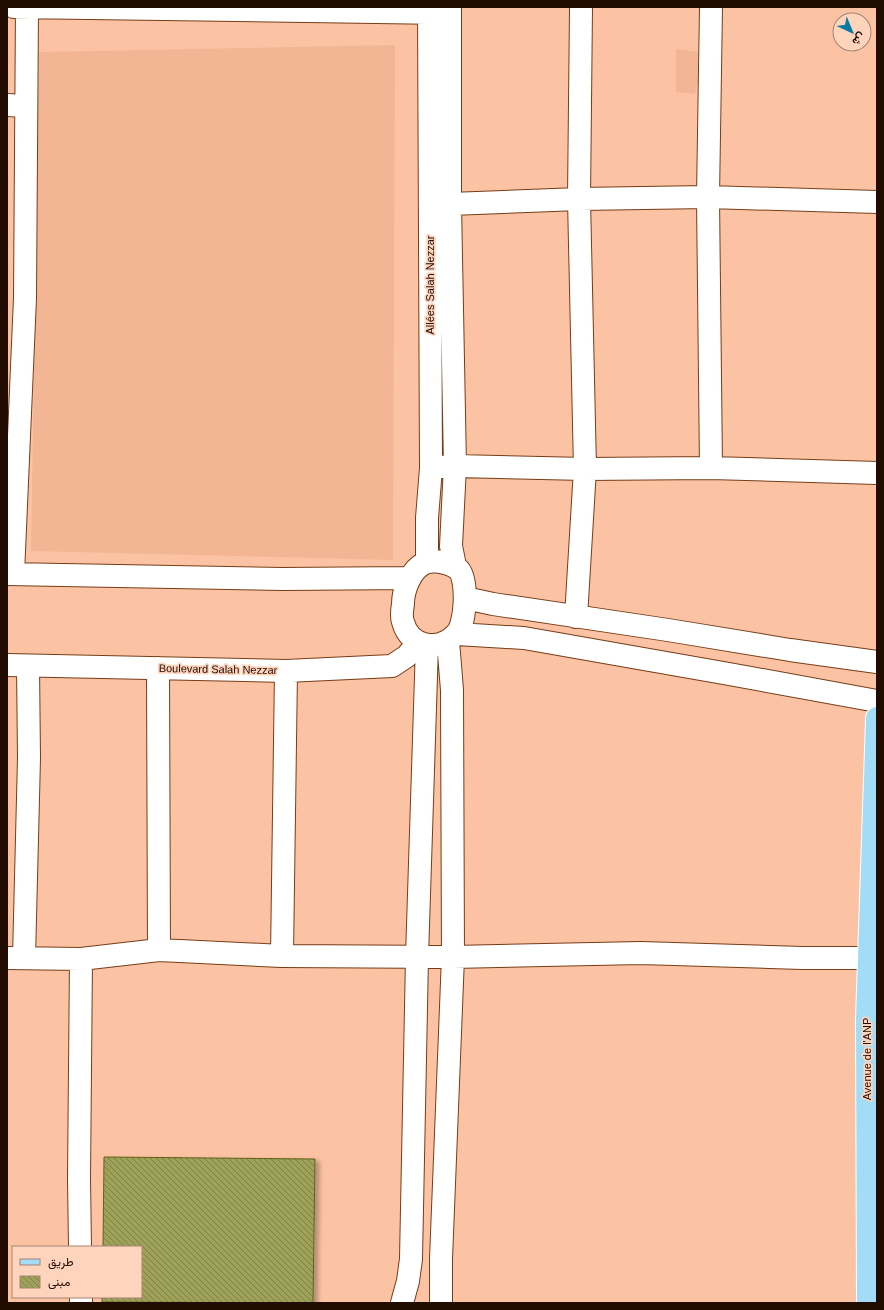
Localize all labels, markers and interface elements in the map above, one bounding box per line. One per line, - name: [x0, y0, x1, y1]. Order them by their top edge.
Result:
- north arrow: [832, 12, 872, 52]
- text: ش: [849, 30, 868, 48]
- street label: Allées Salah Nezzar: [424, 235, 436, 335]
- street label: Boulevard Salah Nezzar: [159, 662, 278, 676]
- street label: Avenue de l'ANP: [861, 1018, 873, 1100]
- legend: [12, 1246, 142, 1298]
- text: طريق: [48, 1255, 74, 1270]
- text: مبنى: [48, 1275, 70, 1290]

